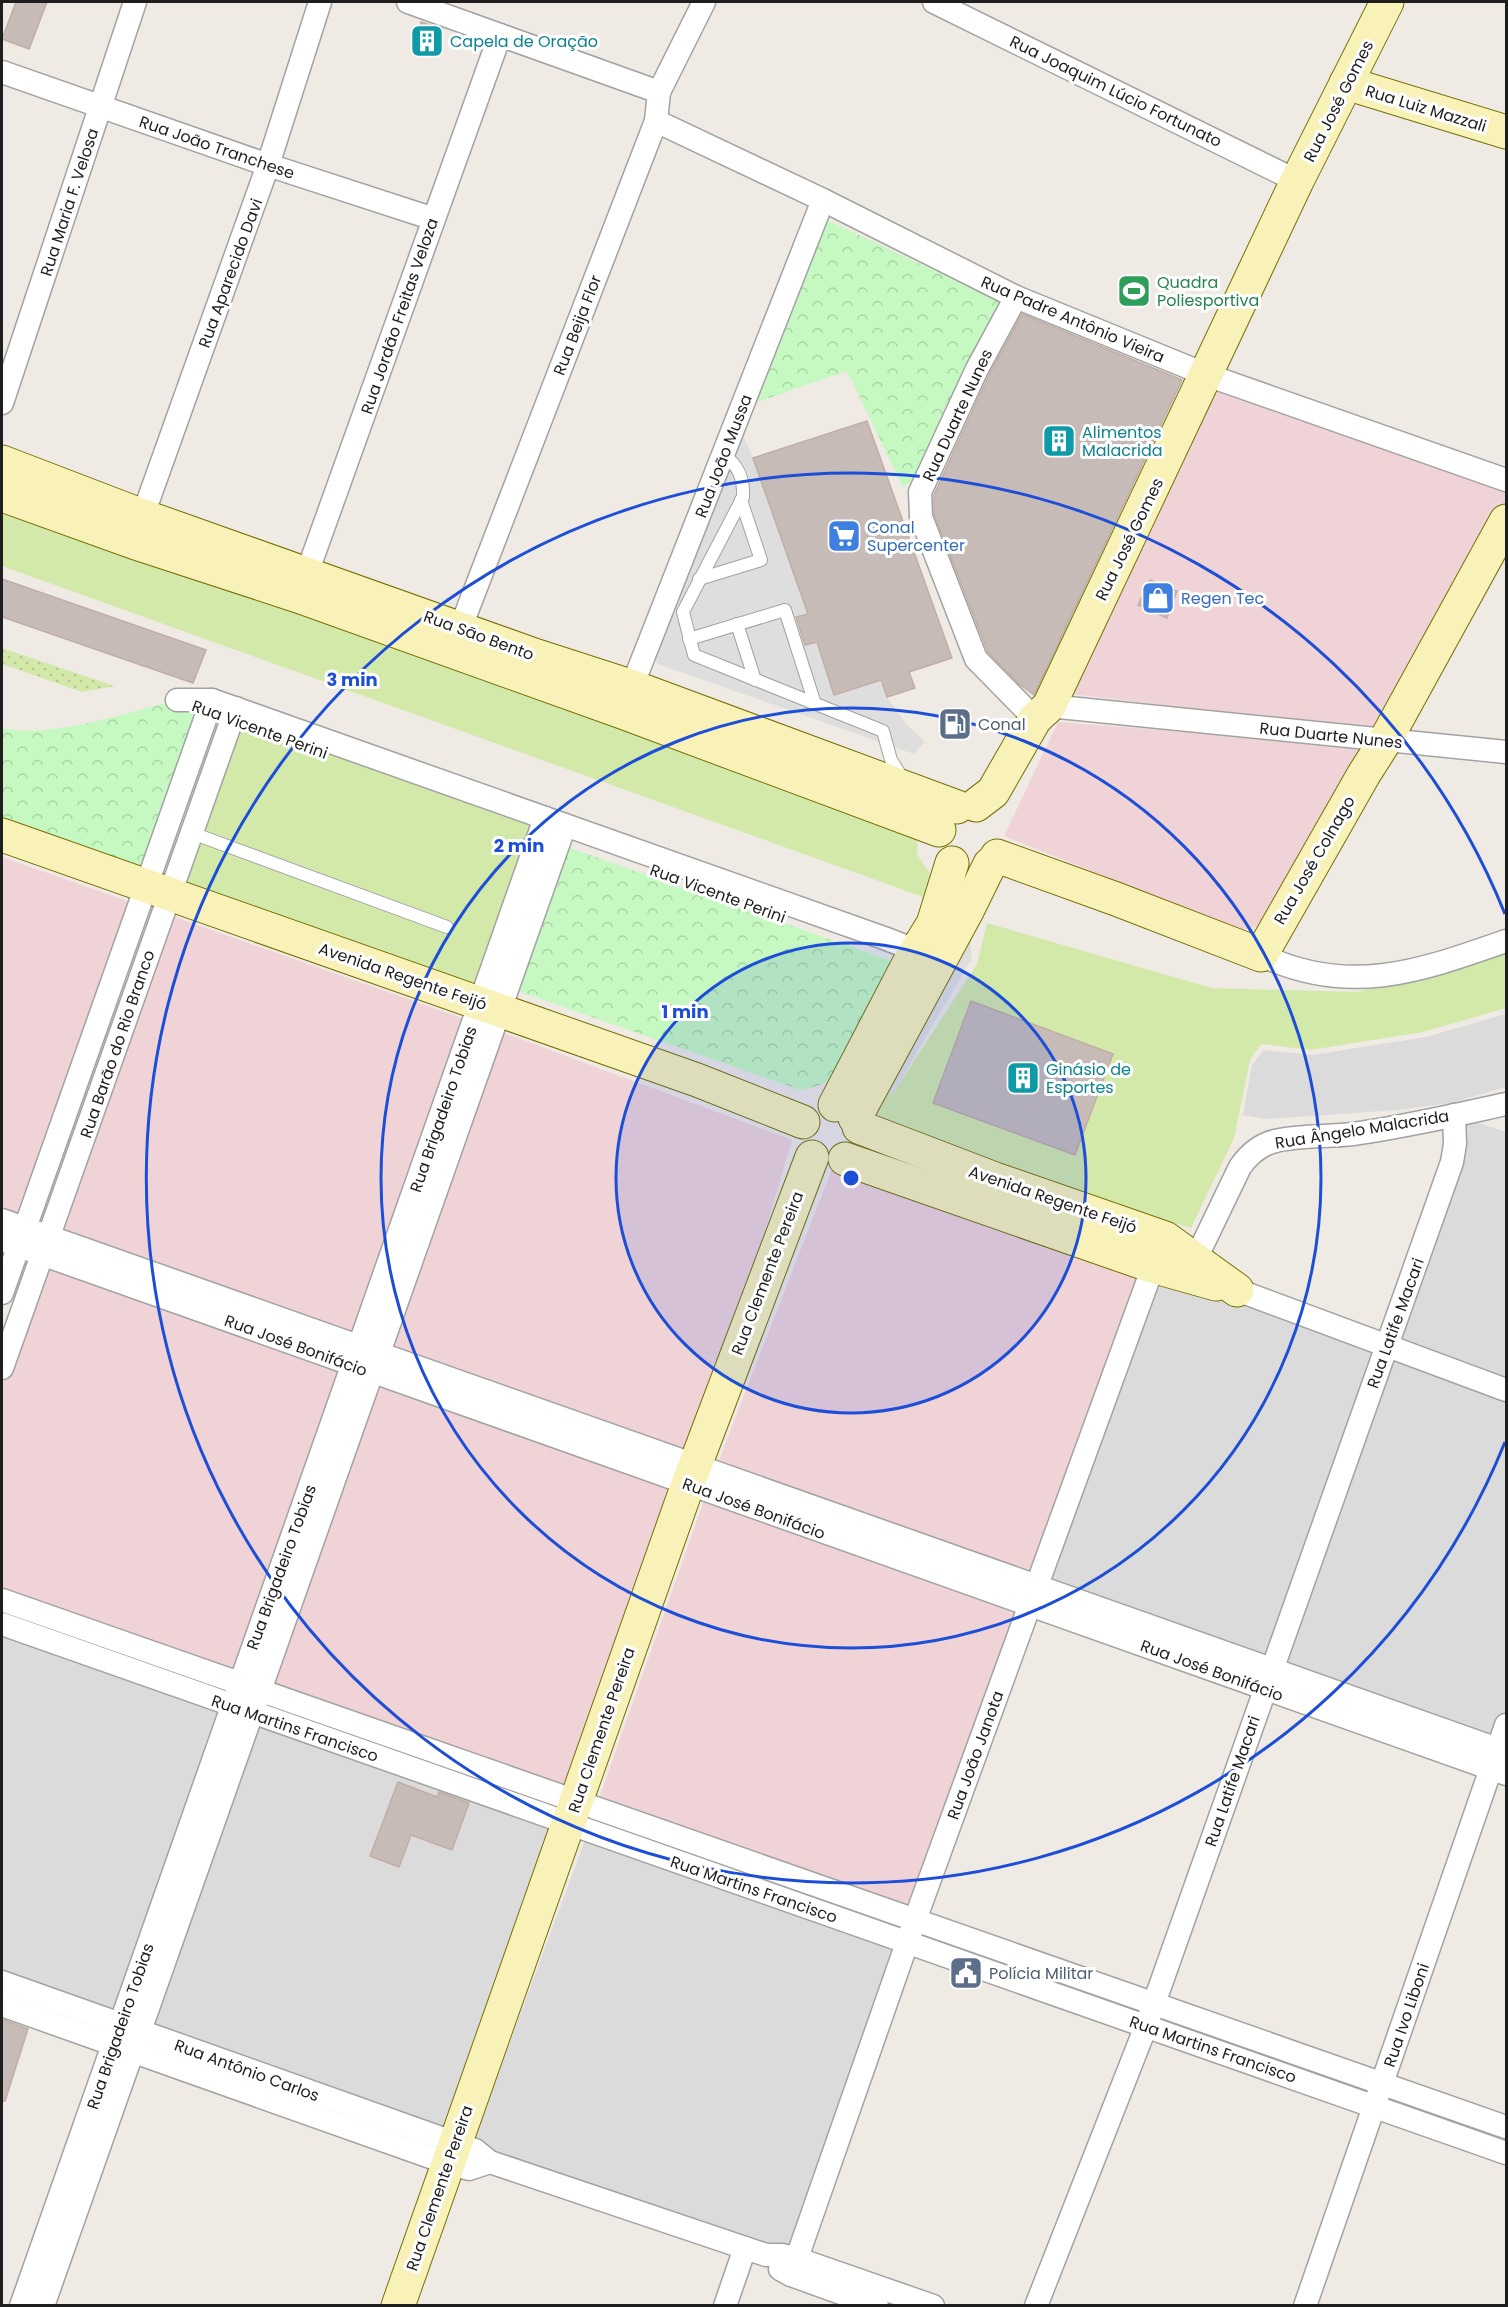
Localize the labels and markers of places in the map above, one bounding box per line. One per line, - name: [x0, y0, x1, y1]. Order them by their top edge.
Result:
- building icon: Capela de Oração: [409, 23, 445, 59]
- place label: Capela de Oração: [450, 30, 598, 53]
- place label: Quadra Poliesportiva: [1157, 271, 1259, 312]
- sports icon: Quadra Poliesportiva: [1116, 273, 1152, 309]
- place label: Alimentos Malacrida: [1082, 421, 1163, 462]
- building icon: Alimentos Malacrida: [1041, 423, 1077, 459]
- place label: Conal Supercenter: [867, 516, 965, 557]
- supermarket icon: Conal Supercenter: [826, 518, 862, 554]
- shop icon: Regen Tec: [1140, 580, 1176, 616]
- place label: Regen Tec: [1181, 587, 1264, 610]
- fuel station icon: Conal: [937, 706, 973, 742]
- place label: Conal: [978, 713, 1026, 736]
- place label: Ginásio de Esportes: [1046, 1058, 1131, 1099]
- building icon: Ginásio de Esportes: [1005, 1060, 1041, 1096]
- centre of rings: [841, 1168, 861, 1188]
- public building icon: Polícia Militar: [948, 1955, 984, 1991]
- place label: Polícia Militar: [989, 1962, 1093, 1985]

